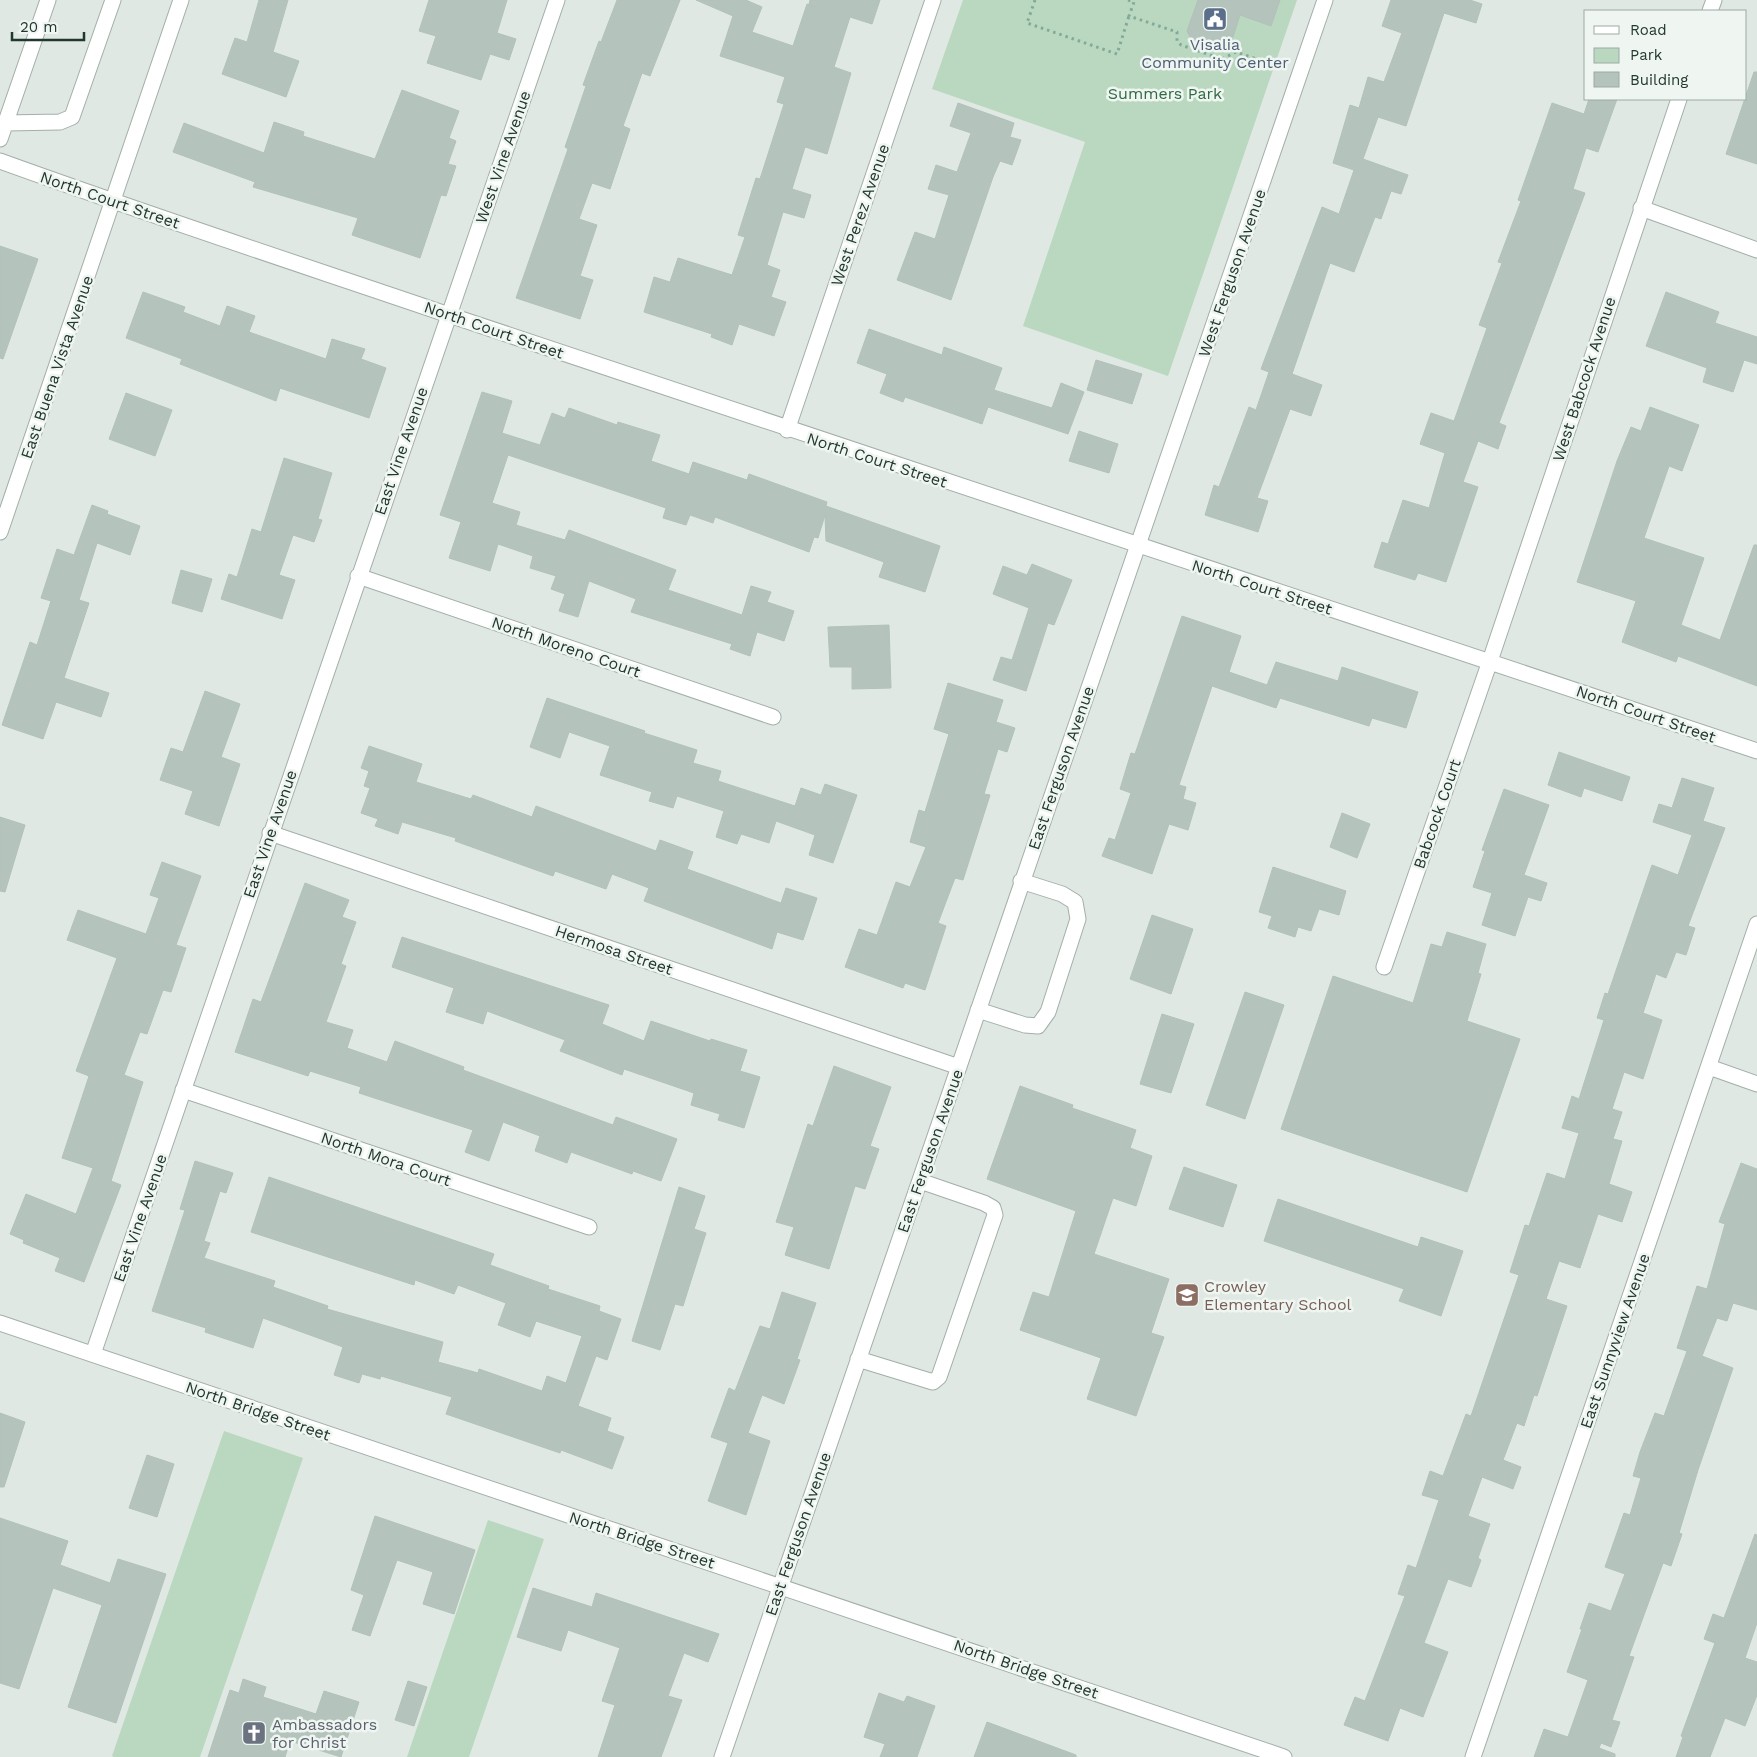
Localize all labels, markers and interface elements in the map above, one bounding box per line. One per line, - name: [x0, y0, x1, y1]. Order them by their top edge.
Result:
- public building icon: Visalia Community Center: [1202, 6, 1228, 32]
- scale bar: [12, 10, 85, 42]
- legend: [1584, 10, 1747, 100]
- text: 20 m: [20, 18, 58, 36]
- text: Road: [1630, 21, 1667, 39]
- place label: Visalia Community Center: [1141, 35, 1289, 72]
- text: Park: [1630, 46, 1663, 64]
- text: Building: [1630, 71, 1688, 89]
- park label: Summers Park: [1108, 84, 1222, 103]
- street label: West Vine Avenue: [471, 88, 535, 226]
- street label: West Perez Avenue: [827, 141, 893, 289]
- street label: North Court Street: [38, 167, 182, 233]
- street label: West Ferguson Avenue: [1194, 186, 1270, 360]
- street label: East Buena Vista Avenue: [17, 273, 97, 461]
- street label: West Babcock Avenue: [1548, 294, 1620, 464]
- street label: North Court Street: [422, 297, 566, 363]
- street label: East Vine Avenue: [370, 384, 432, 518]
- street label: North Court Street: [805, 428, 950, 492]
- street label: North Court Street: [1190, 555, 1335, 619]
- street label: North Moreno Court: [489, 613, 643, 681]
- street label: North Court Street: [1574, 681, 1718, 747]
- street label: East Ferguson Avenue: [1024, 684, 1098, 852]
- street label: Babcock Court: [1409, 757, 1465, 871]
- street label: East Vine Avenue: [239, 767, 301, 901]
- street label: Hermosa Street: [553, 921, 675, 979]
- street label: East Ferguson Avenue: [893, 1067, 967, 1235]
- street label: North Mora Court: [319, 1128, 454, 1190]
- street label: East Vine Avenue: [109, 1151, 171, 1285]
- street label: East Sunnyview Avenue: [1576, 1251, 1654, 1431]
- place label: Crowley Elementary School: [1204, 1277, 1352, 1314]
- school or university icon: Crowley Elementary School: [1174, 1282, 1200, 1308]
- street label: North Bridge Street: [183, 1377, 333, 1445]
- street label: East Ferguson Avenue: [761, 1450, 835, 1618]
- street label: North Bridge Street: [567, 1507, 717, 1573]
- street label: North Bridge Street: [951, 1635, 1101, 1703]
- place label: Ambassadors for Christ: [272, 1715, 377, 1752]
- church icon: Ambassadors for Christ: [241, 1720, 267, 1746]

